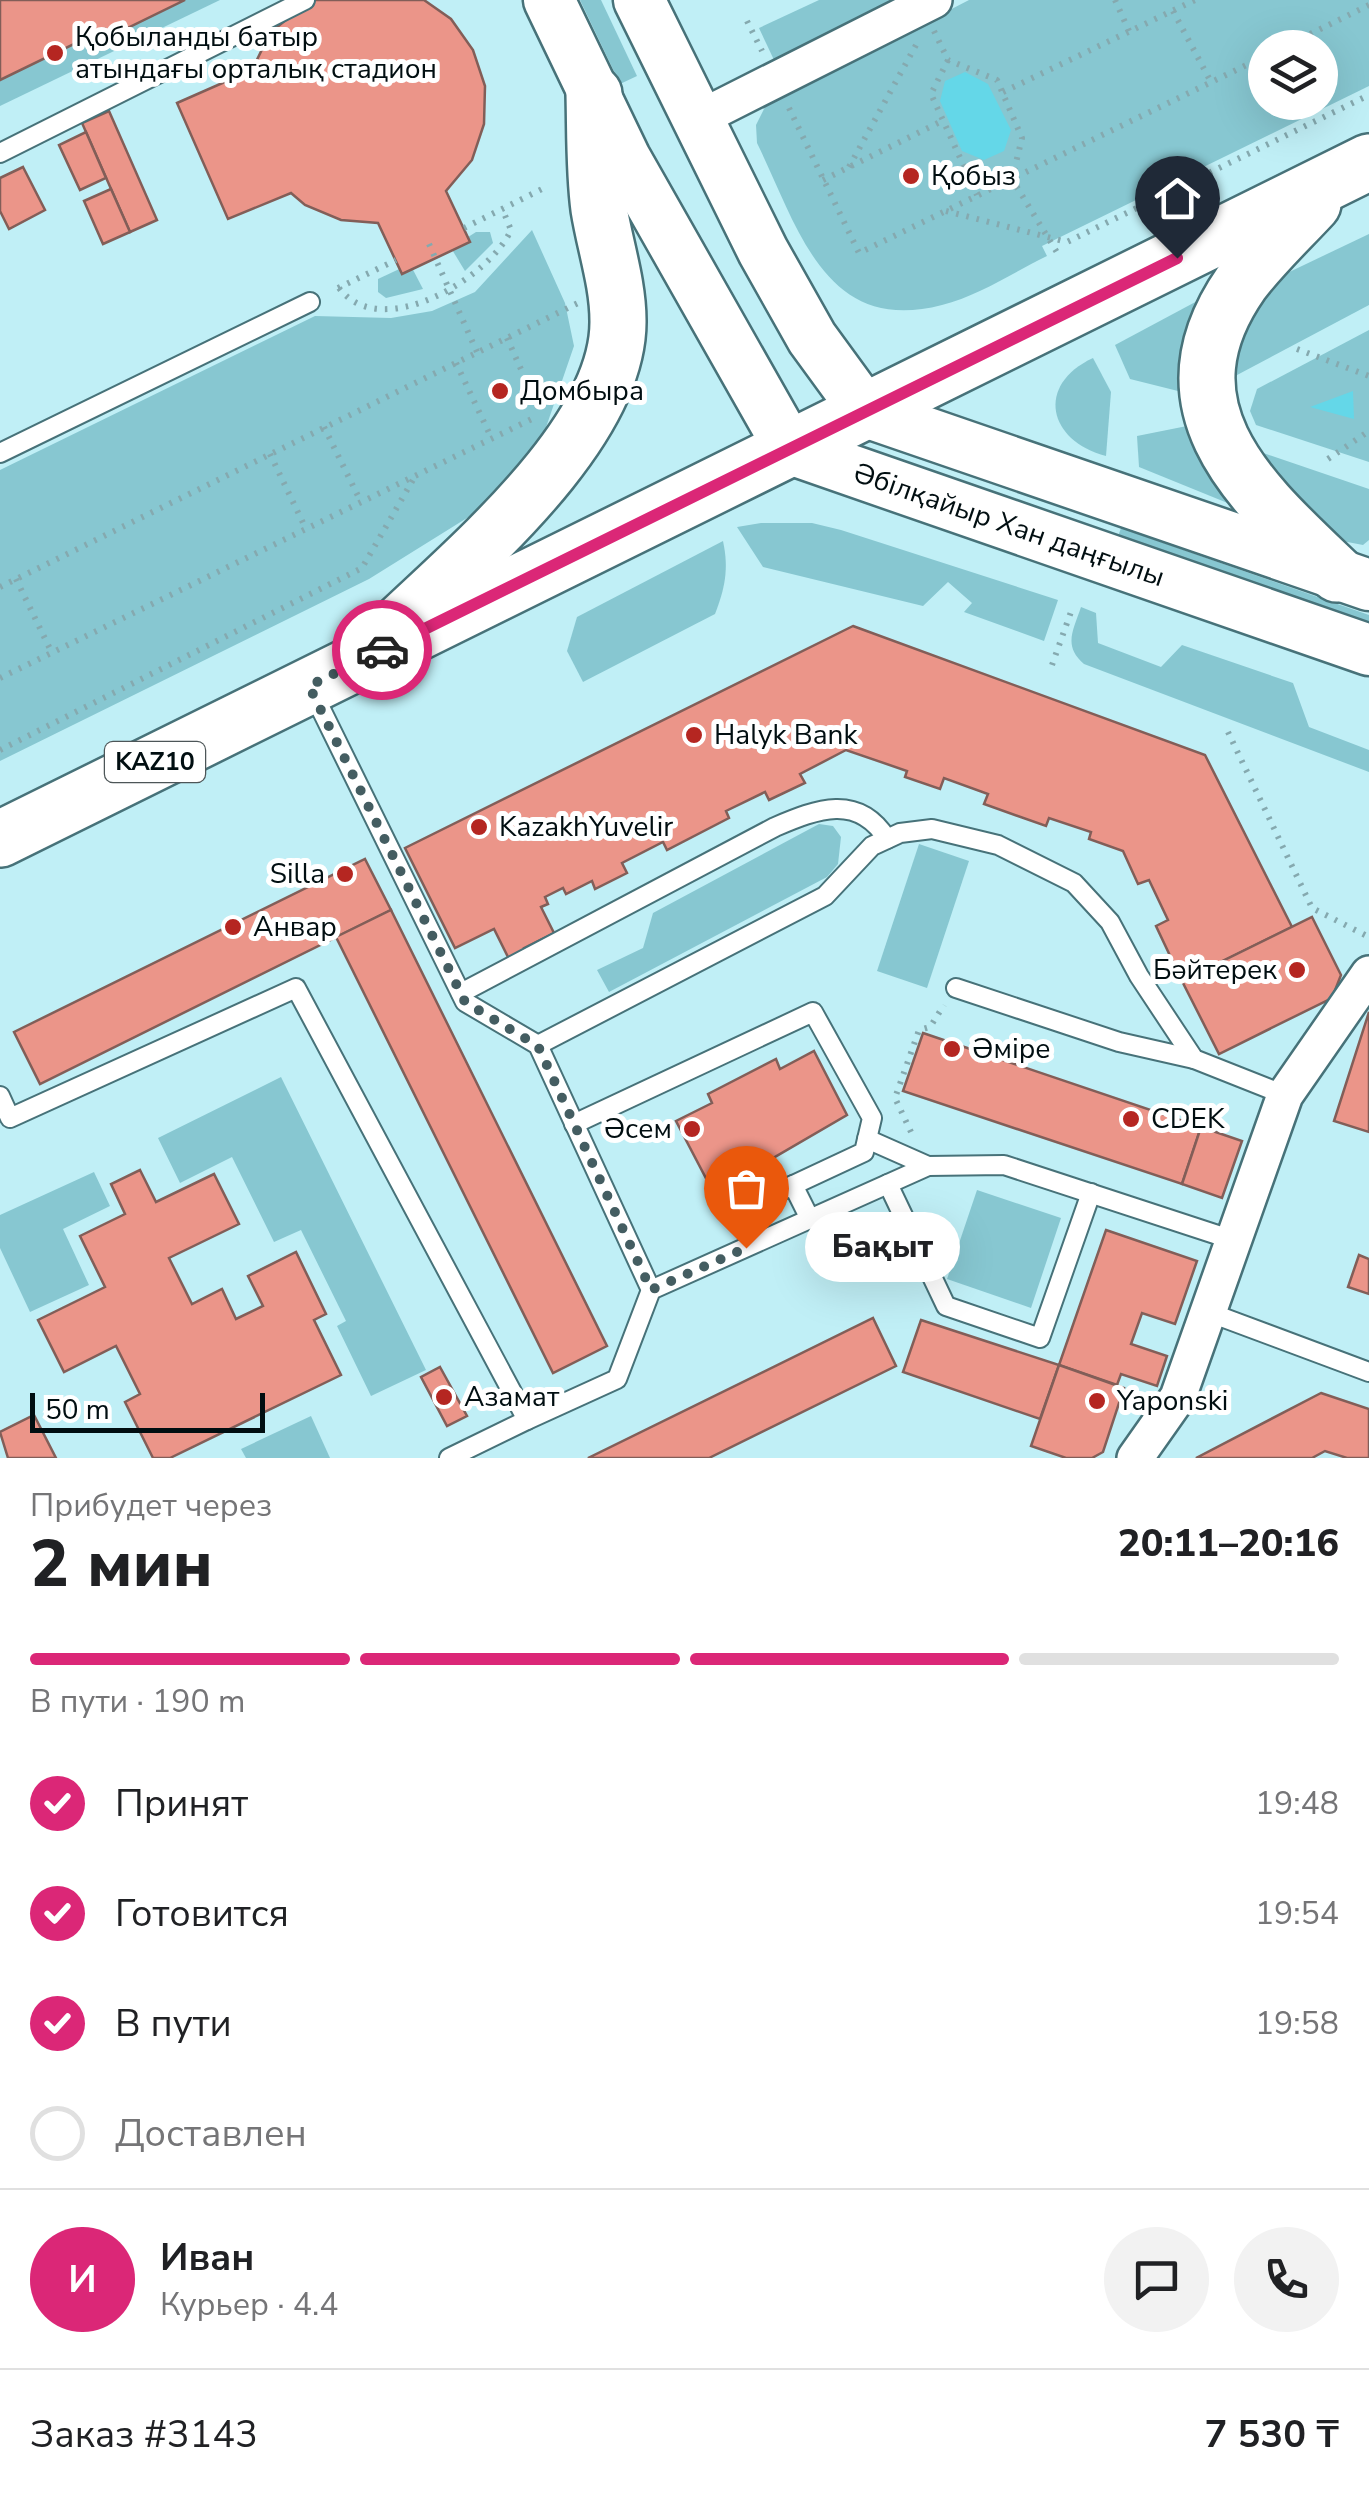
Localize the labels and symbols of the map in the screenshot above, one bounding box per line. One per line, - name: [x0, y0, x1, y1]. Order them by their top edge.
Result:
- place label: Қобыланды батыр атындағы орталық стадион: [75, 18, 437, 88]
- marker: Қобыланды батыр атындағы орталық стадион: [44, 42, 66, 64]
- pin: [1135, 156, 1220, 259]
- place label: Қобыз: [931, 157, 1016, 195]
- marker: Қобыз: [900, 165, 922, 187]
- place label: Домбыра: [520, 372, 644, 410]
- marker: Домбыра: [489, 380, 511, 402]
- street label: Әбілқайыр Хан даңғылы: [848, 454, 1170, 596]
- courier: [332, 600, 432, 700]
- place label: Halyk Bank: [714, 716, 858, 754]
- marker: Halyk Bank: [683, 724, 705, 746]
- road number: KAZ10: [105, 742, 205, 782]
- place label: KazakhYuvelir: [499, 808, 673, 846]
- marker: KazakhYuvelir: [468, 816, 490, 838]
- place label: Silla: [270, 855, 325, 893]
- marker: Silla: [334, 863, 356, 885]
- place label: Анвар: [253, 908, 337, 946]
- marker: Анвар: [222, 916, 244, 938]
- place label: Бәйтерек: [1153, 951, 1277, 989]
- marker: Бәйтерек: [1286, 959, 1308, 981]
- place label: Әміре: [972, 1030, 1050, 1068]
- marker: Әміре: [941, 1038, 963, 1060]
- place label: CDEK: [1151, 1100, 1225, 1138]
- marker: CDEK: [1120, 1108, 1142, 1130]
- place label: Әсем: [604, 1110, 672, 1148]
- marker: Әсем: [681, 1118, 703, 1140]
- pin: [704, 1146, 789, 1249]
- callout: Бақыт: [806, 1213, 961, 1283]
- place label: Азамат: [464, 1378, 560, 1416]
- place label: Yaponski: [1116, 1382, 1228, 1420]
- marker: Азамат: [433, 1386, 455, 1408]
- scale bar: [30, 1388, 265, 1432]
- marker: Yaponski: [1086, 1390, 1108, 1412]

